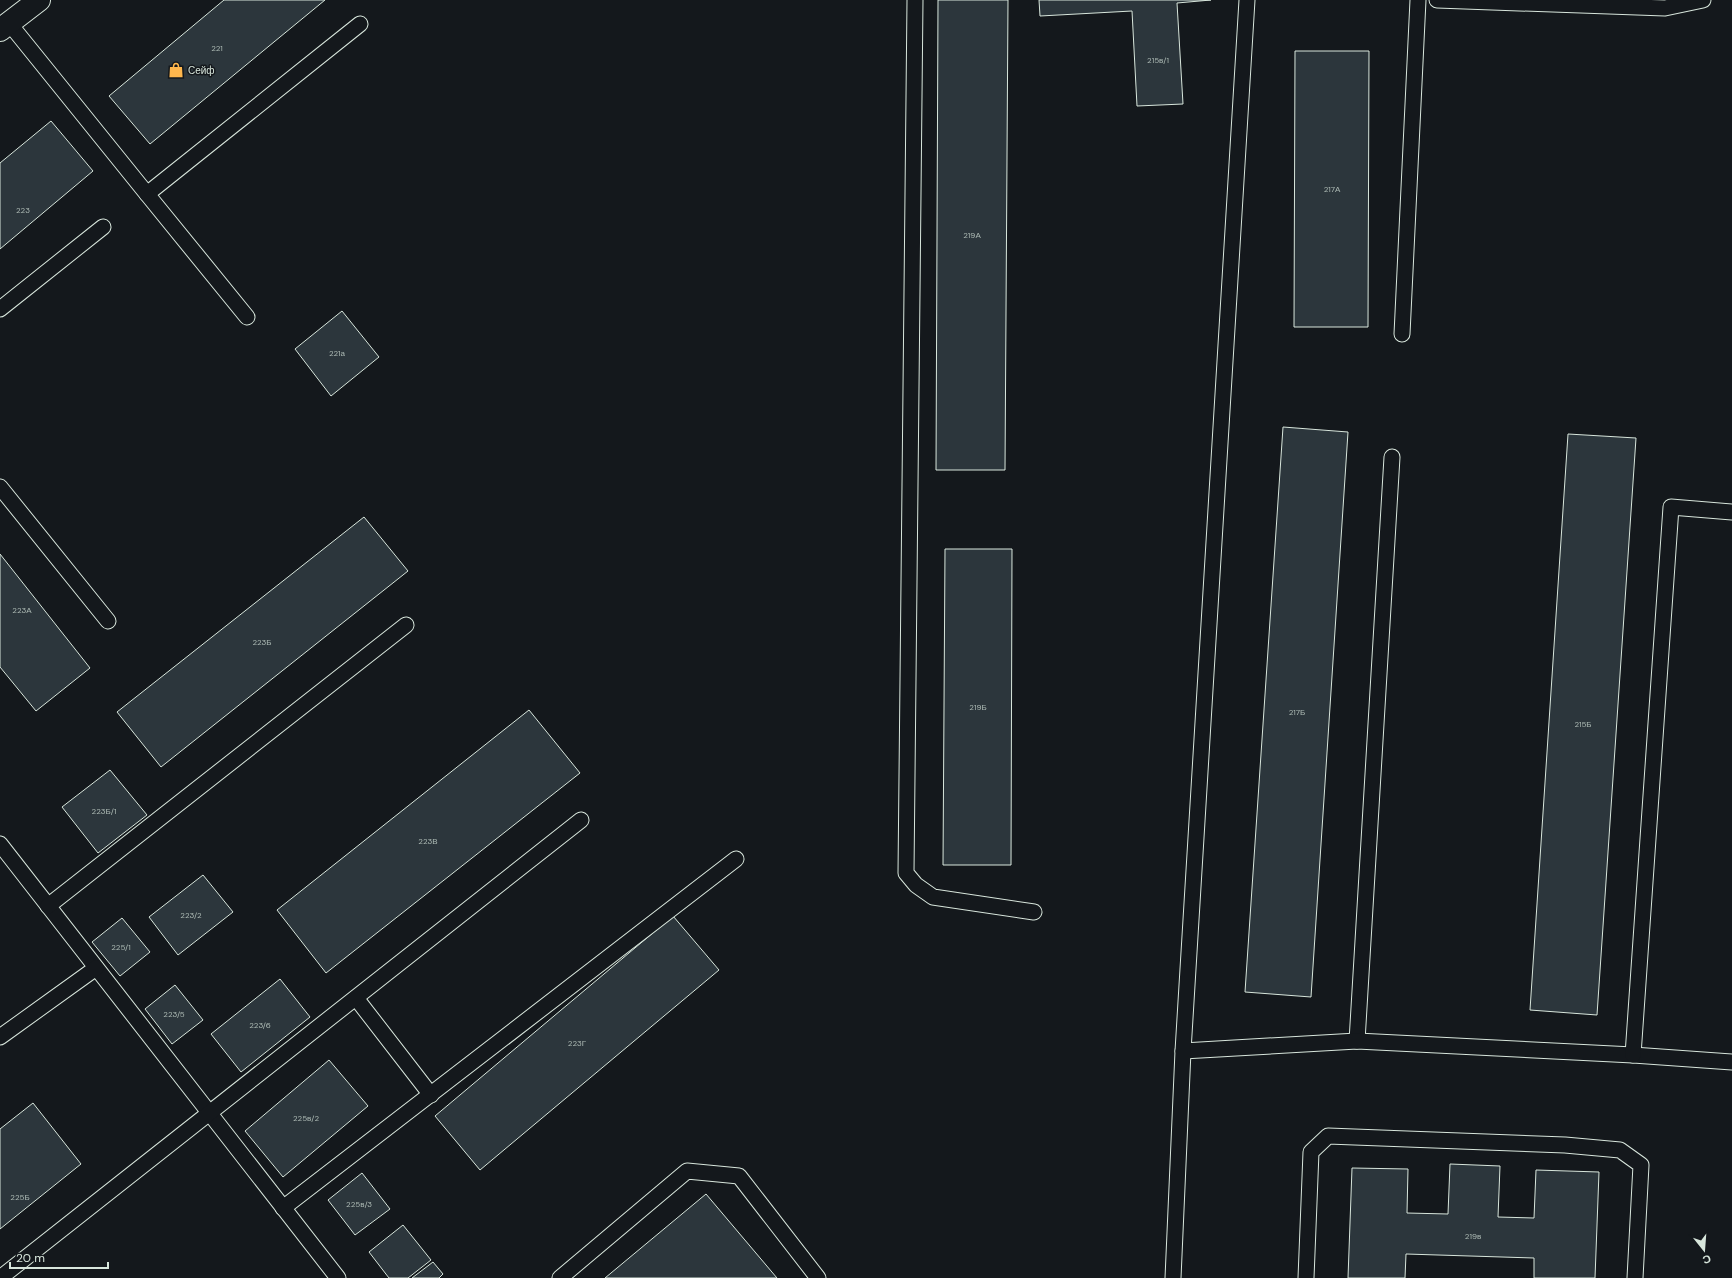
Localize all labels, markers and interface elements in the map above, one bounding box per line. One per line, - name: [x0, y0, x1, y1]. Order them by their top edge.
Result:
- house number: 221: [211, 43, 223, 53]
- house number: 215в/1: [1147, 55, 1169, 65]
- shop icon: Сейф: [167, 61, 185, 79]
- place label: Сейф: [188, 64, 215, 77]
- house number: 217А: [1324, 184, 1341, 194]
- house number: 223: [16, 205, 30, 215]
- house number: 219А: [963, 230, 981, 240]
- house number: 221а: [329, 348, 346, 358]
- house number: 223А: [12, 605, 32, 615]
- house number: 223Б: [252, 637, 272, 647]
- house number: 219Б: [969, 702, 987, 712]
- house number: 217Б: [1289, 707, 1305, 717]
- house number: 215Б: [1574, 719, 1592, 729]
- house number: 223Б/1: [92, 806, 116, 816]
- house number: 223В: [418, 836, 438, 846]
- house number: 223/2: [180, 910, 202, 920]
- house number: 225/1: [111, 942, 131, 952]
- house number: 223/5: [163, 1009, 185, 1019]
- house number: 223/6: [249, 1020, 271, 1030]
- house number: 223Г: [568, 1038, 587, 1048]
- house number: 225в/2: [293, 1113, 319, 1123]
- house number: 225Б: [10, 1192, 30, 1202]
- house number: 225в/3: [346, 1199, 372, 1209]
- north arrow: [1684, 1230, 1724, 1270]
- house number: 219в: [1465, 1231, 1481, 1241]
- scale bar: [10, 1244, 108, 1270]
- text: 20 m: [16, 1250, 45, 1266]
- text: С: [1701, 1252, 1713, 1267]

